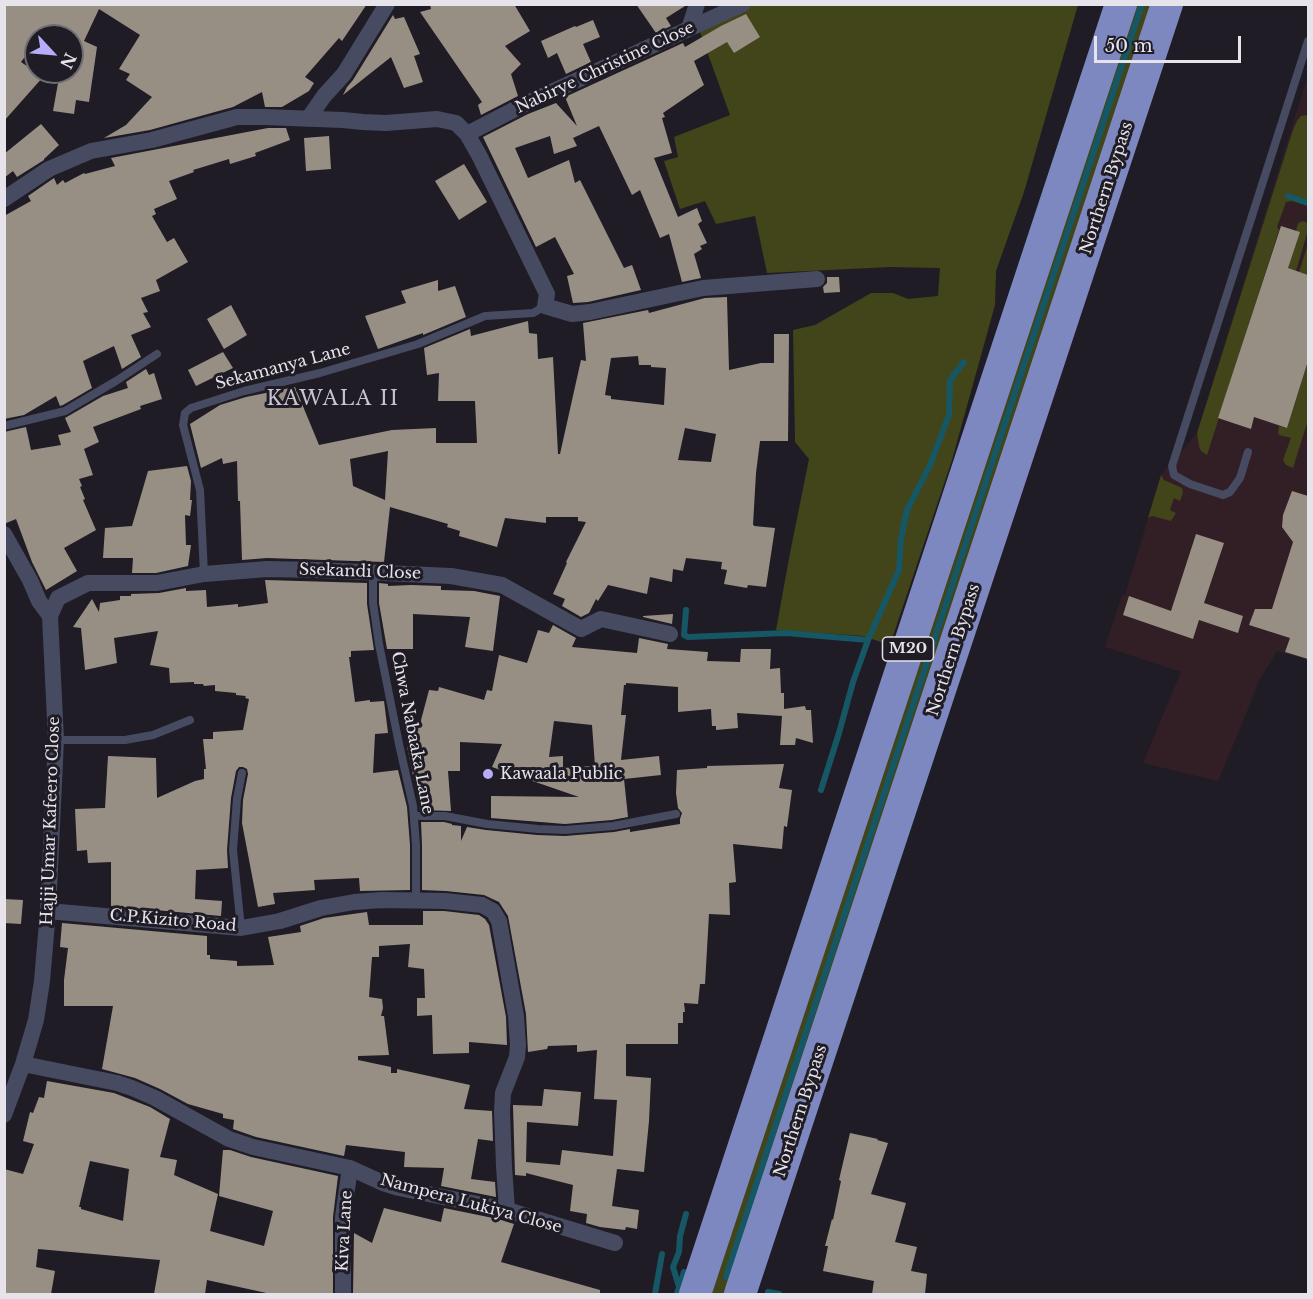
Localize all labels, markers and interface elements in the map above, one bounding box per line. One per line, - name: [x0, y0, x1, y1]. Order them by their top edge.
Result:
- street label: Nabirye Christine Close: [512, 18, 698, 118]
- north arrow: [24, 24, 84, 84]
- scale bar: [1097, 24, 1244, 62]
- text: 50 m: [1105, 35, 1153, 57]
- text: N: [56, 50, 81, 72]
- street label: Northern Bypass: [1077, 119, 1137, 257]
- street label: Sekamanya Lane: [213, 340, 353, 394]
- district label: KAWALA II: [267, 387, 399, 411]
- street label: Ssekandi Close: [299, 560, 421, 584]
- street label: Northern Bypass: [924, 581, 984, 719]
- road number: M20: [882, 637, 934, 661]
- street label: Chwa Nabaaka Lane: [387, 650, 437, 816]
- street label: Hajji Umar Kafeero Close: [38, 716, 64, 926]
- place label: Kawaala Public: [500, 764, 622, 784]
- marker: Kawaala Public: [481, 767, 495, 781]
- street label: C.P.Kizito Road: [109, 906, 237, 936]
- street label: Northern Bypass: [771, 1042, 831, 1180]
- street label: Nampera Lukiya Close: [378, 1171, 564, 1237]
- street label: Kiva Lane: [333, 1190, 357, 1272]

